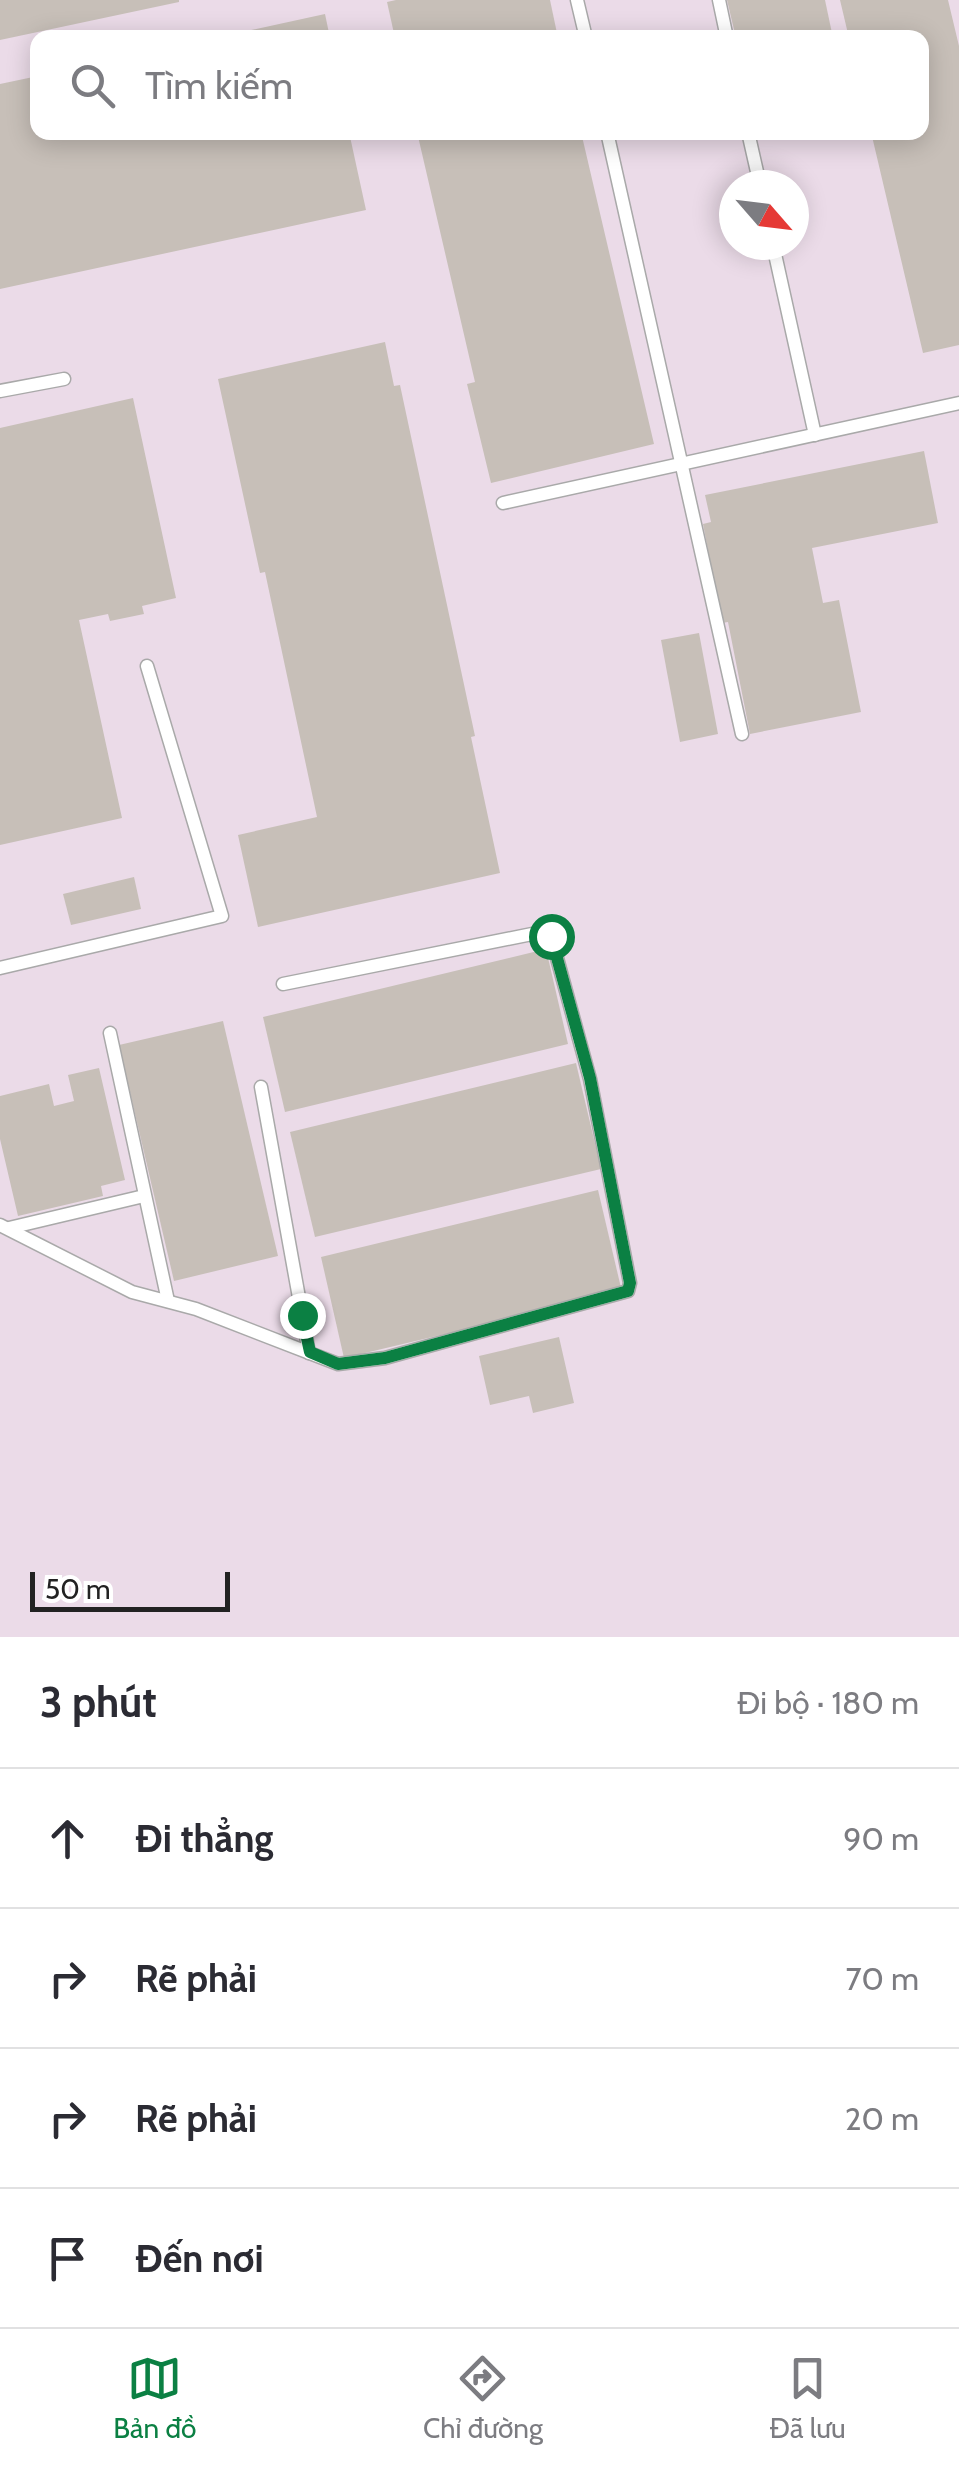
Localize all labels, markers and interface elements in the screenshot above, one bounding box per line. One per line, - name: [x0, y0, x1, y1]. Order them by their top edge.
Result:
- search box: [30, 30, 929, 140]
- icon: search: [65, 58, 120, 113]
- text: Tìm kiếm: [145, 62, 293, 109]
- north arrow: [719, 170, 809, 260]
- route start: [529, 914, 575, 960]
- route end: [280, 1293, 326, 1339]
- scale bar: [30, 1567, 230, 1612]
- text: 50 m: [45, 1572, 111, 1606]
- text: 3 phút: [40, 1676, 157, 1728]
- text: Đi bộ · 180 m: [737, 1683, 919, 1722]
- icon: ahead: [40, 1811, 95, 1866]
- text: Đi thẳng: [135, 1815, 273, 1862]
- text: 90 m: [843, 1819, 919, 1858]
- icon: right: [40, 1951, 95, 2006]
- text: Rẽ phải: [135, 1955, 257, 2002]
- text: 70 m: [846, 1959, 919, 1998]
- icon: right: [40, 2091, 95, 2146]
- text: Rẽ phải: [135, 2095, 257, 2142]
- text: 20 m: [845, 2099, 919, 2138]
- icon: arrive: [40, 2231, 95, 2286]
- text: Đến nơi: [135, 2235, 264, 2282]
- tab: Bản đồ: [113, 2351, 196, 2445]
- tab: Chỉ đường: [423, 2351, 543, 2445]
- tab: Đã lưu: [770, 2351, 846, 2445]

